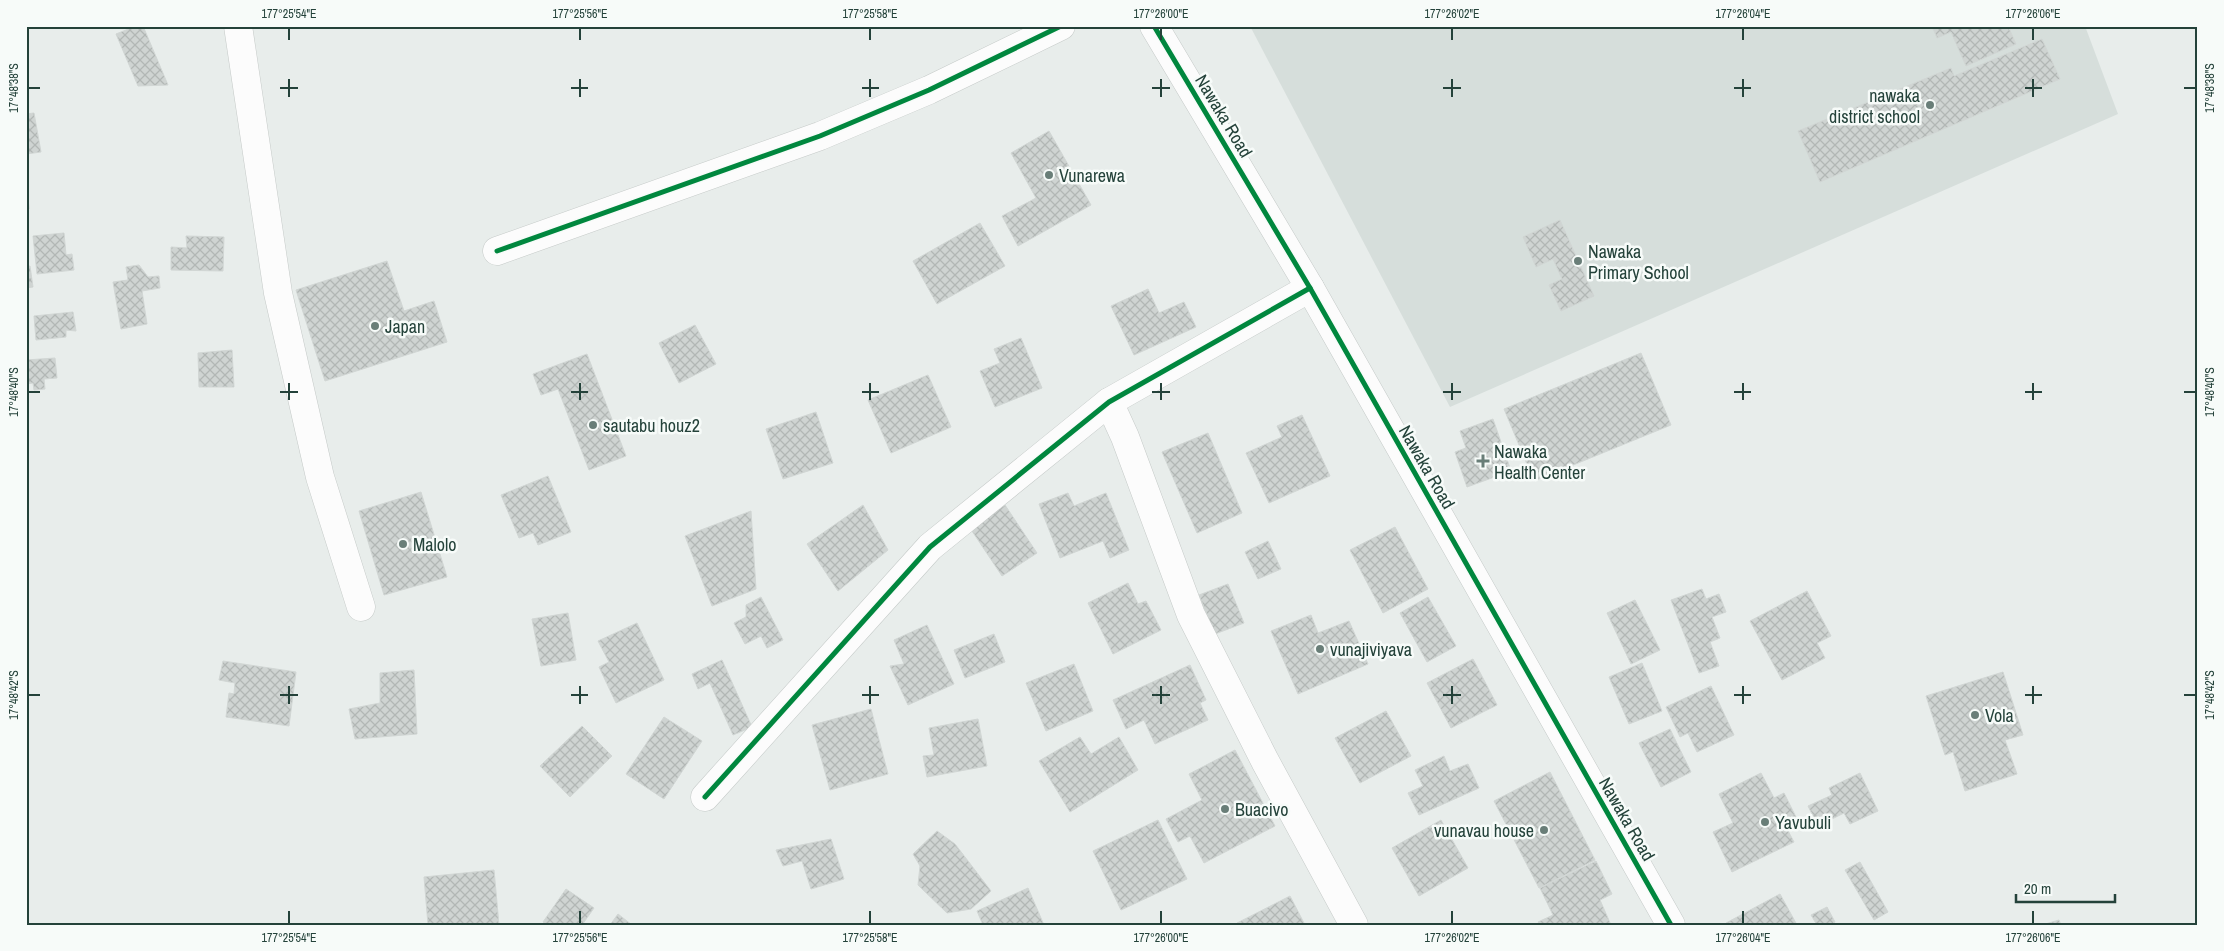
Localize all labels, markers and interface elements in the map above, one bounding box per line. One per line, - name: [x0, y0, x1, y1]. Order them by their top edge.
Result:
- text: 177°25'54"E: [261, 6, 317, 22]
- text: 177°25'56"E: [552, 6, 608, 22]
- text: 177°25'58"E: [842, 6, 898, 22]
- text: 177°26'00"E: [1133, 6, 1189, 22]
- text: 177°26'02"E: [1424, 6, 1480, 22]
- text: 177°26'04"E: [1715, 6, 1771, 22]
- text: 177°26'06"E: [2005, 6, 2061, 22]
- text: 17°48'38"S: [6, 63, 22, 113]
- text: 17°48'38"S: [2202, 63, 2218, 113]
- street label: Nawaka Road: [1189, 70, 1259, 162]
- place label: nawaka district school: [1829, 83, 1920, 129]
- marker: nawaka district school: [1924, 99, 1936, 111]
- place label: Vunarewa: [1059, 163, 1125, 188]
- marker: Vunarewa: [1043, 169, 1055, 181]
- place label: Nawaka Primary School: [1588, 239, 1689, 285]
- marker: Nawaka Primary School: [1572, 255, 1584, 267]
- place label: Japan: [385, 314, 425, 339]
- marker: Japan: [369, 320, 381, 332]
- text: 17°48'40"S: [6, 367, 22, 417]
- text: 17°48'40"S: [2202, 367, 2218, 417]
- place label: sautabu houz2: [603, 413, 700, 438]
- marker: sautabu houz2: [587, 419, 599, 431]
- street label: Nawaka Road: [1393, 421, 1461, 513]
- place label: Nawaka Health Center: [1494, 439, 1585, 485]
- marker: Nawaka Health Center: [1476, 454, 1490, 468]
- place label: Malolo: [413, 532, 456, 557]
- marker: Malolo: [397, 538, 409, 550]
- place label: vunajiviyava: [1330, 637, 1412, 662]
- marker: vunajiviyava: [1314, 643, 1326, 655]
- text: 17°48'42"S: [6, 670, 22, 720]
- text: 17°48'42"S: [2202, 670, 2218, 720]
- place label: Vola: [1985, 703, 2014, 728]
- marker: Vola: [1969, 709, 1981, 721]
- street label: Nawaka Road: [1593, 773, 1661, 865]
- place label: Buacivo: [1235, 797, 1288, 822]
- marker: Buacivo: [1219, 803, 1231, 815]
- place label: Yavubuli: [1775, 810, 1831, 835]
- marker: Yavubuli: [1759, 816, 1771, 828]
- place label: vunavau house: [1434, 818, 1534, 843]
- marker: vunavau house: [1538, 824, 1550, 836]
- scale bar: [2016, 871, 2115, 903]
- text: 20 m: [2024, 878, 2051, 899]
- text: 177°25'54"E: [261, 930, 317, 946]
- text: 177°25'56"E: [552, 930, 608, 946]
- text: 177°25'58"E: [842, 930, 898, 946]
- text: 177°26'00"E: [1133, 930, 1189, 946]
- text: 177°26'02"E: [1424, 930, 1480, 946]
- text: 177°26'04"E: [1715, 930, 1771, 946]
- text: 177°26'06"E: [2005, 930, 2061, 946]

